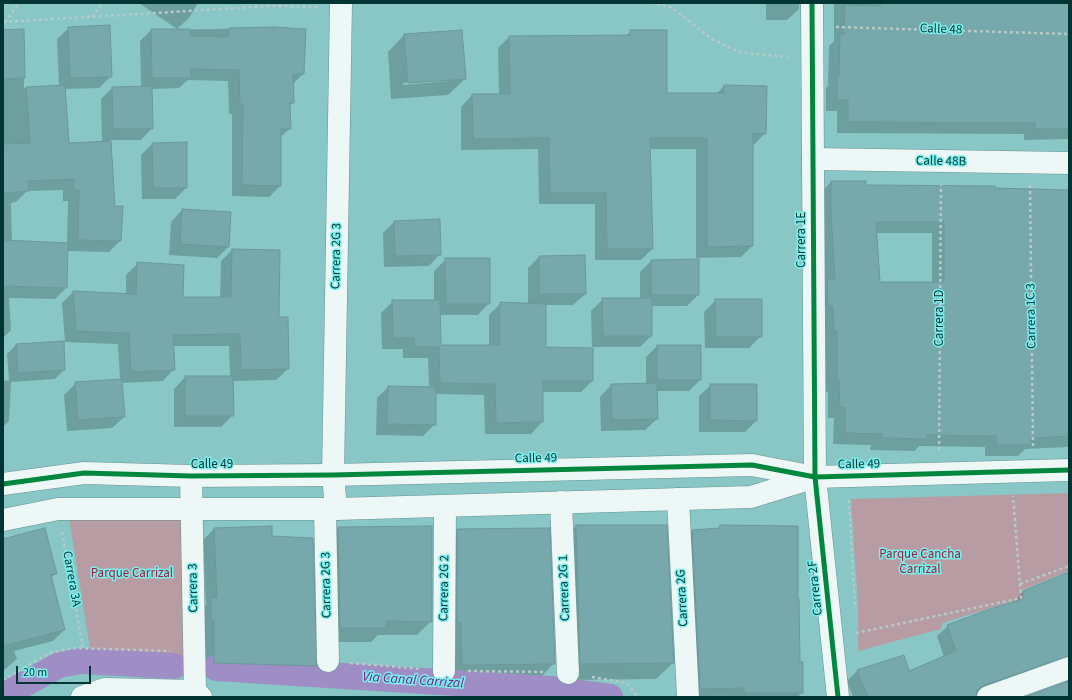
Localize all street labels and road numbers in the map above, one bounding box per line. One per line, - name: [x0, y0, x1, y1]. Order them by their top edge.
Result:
- street label: Calle 48: [919, 21, 963, 39]
- street label: Calle 48B: [916, 154, 966, 170]
- street label: Carrera 1E: [794, 212, 810, 268]
- street label: Carrera 2G 3: [329, 223, 345, 289]
- street label: Carrera 1C 3: [1024, 283, 1040, 349]
- street label: Carrera 1D: [932, 289, 948, 347]
- street label: Calle 49: [515, 451, 557, 467]
- street label: Calle 49: [191, 457, 233, 473]
- street label: Calle 49: [838, 457, 880, 473]
- street label: Carrera 3A: [58, 550, 84, 608]
- street label: Carrera 2G 3: [319, 552, 335, 618]
- street label: Carrera 2G 2: [437, 555, 453, 621]
- street label: Carrera 2G 1: [556, 555, 574, 621]
- street label: Carrera 2F: [805, 560, 827, 616]
- street label: Carrera 3: [186, 563, 202, 613]
- street label: Carrera 2G: [674, 569, 692, 627]

